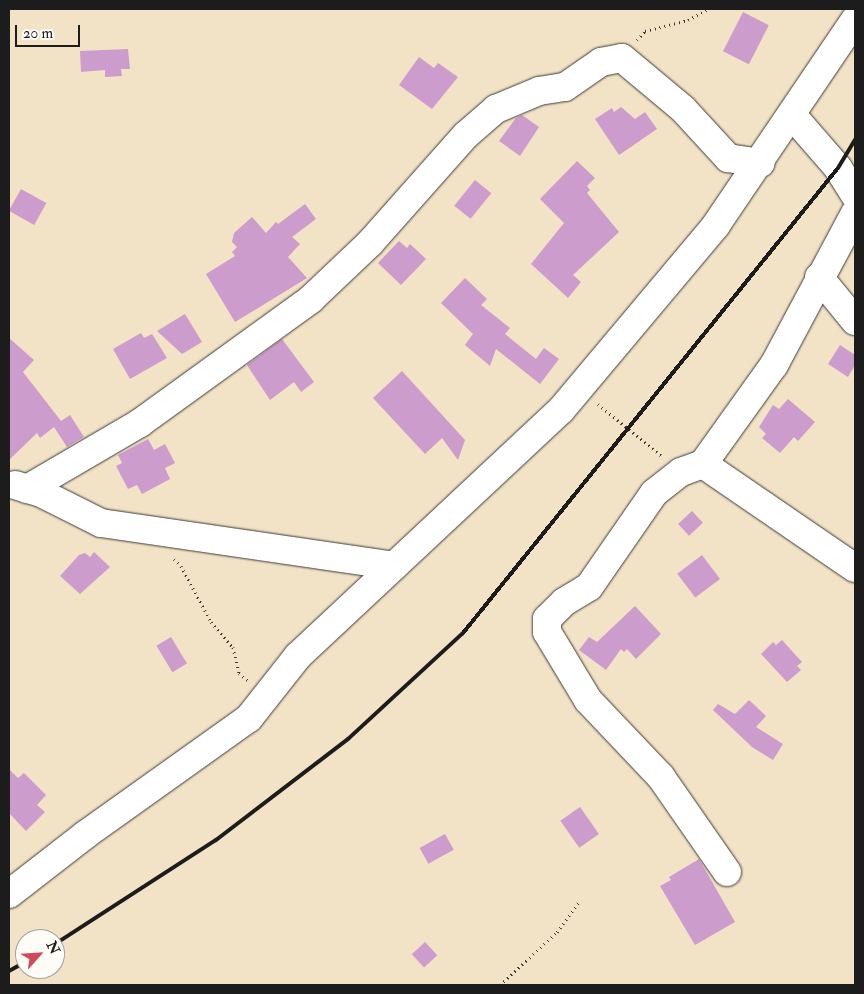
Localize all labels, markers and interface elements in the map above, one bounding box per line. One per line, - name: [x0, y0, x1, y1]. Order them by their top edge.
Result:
- scale bar: [18, 15, 82, 47]
- text: 20 m: [23, 24, 53, 43]
- north arrow: [15, 929, 65, 979]
- text: N: [43, 938, 63, 957]

